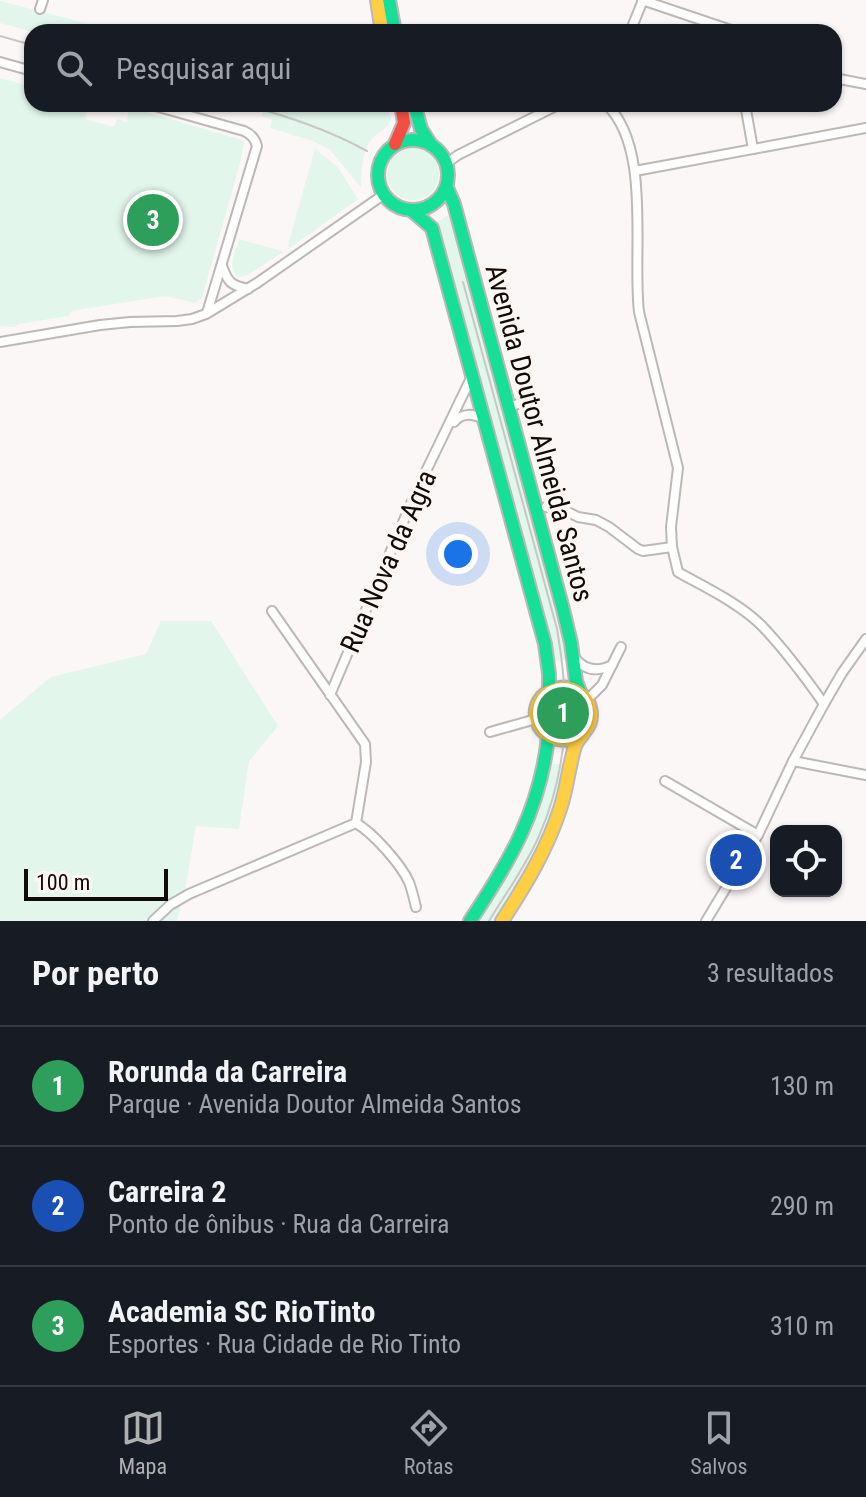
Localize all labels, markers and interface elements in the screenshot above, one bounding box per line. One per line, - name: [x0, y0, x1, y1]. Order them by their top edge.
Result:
- search box: [24, 24, 842, 112]
- icon: search: [52, 46, 96, 90]
- text: Pesquisar aqui: [116, 51, 291, 86]
- pin: 3: [127, 190, 179, 250]
- street label: Avenida Doutor Almeida Santos: [479, 261, 600, 605]
- street label: Rua Nova da Agra: [333, 465, 443, 657]
- your location: [438, 534, 478, 574]
- pin: 1: [537, 683, 589, 743]
- map controls: [770, 825, 842, 897]
- button: locate: [770, 825, 842, 897]
- pin: 2: [710, 830, 762, 890]
- scale bar: [24, 865, 168, 901]
- text: 100 m: [36, 870, 90, 895]
- text: Por perto: [32, 953, 159, 993]
- text: 3 resultados: [707, 958, 834, 988]
- text: Rorunda da Carreira: [108, 1054, 347, 1089]
- text: 1: [51, 1071, 65, 1101]
- text: 130 m: [770, 1071, 834, 1101]
- text: Parque · Avenida Doutor Almeida Santos: [108, 1089, 522, 1119]
- text: Carreira 2: [108, 1174, 226, 1209]
- text: 2: [51, 1191, 65, 1221]
- text: 290 m: [770, 1191, 834, 1221]
- text: Ponto de ônibus · Rua da Carreira: [108, 1209, 449, 1239]
- text: Academia SC RioTinto: [108, 1294, 376, 1329]
- text: 3: [51, 1311, 65, 1341]
- text: 310 m: [770, 1311, 834, 1341]
- text: Esportes · Rua Cidade de Rio Tinto: [108, 1329, 461, 1359]
- tab: Mapa: [118, 1406, 167, 1479]
- tab: Rotas: [404, 1406, 454, 1479]
- tab: Salvos: [690, 1406, 748, 1479]

